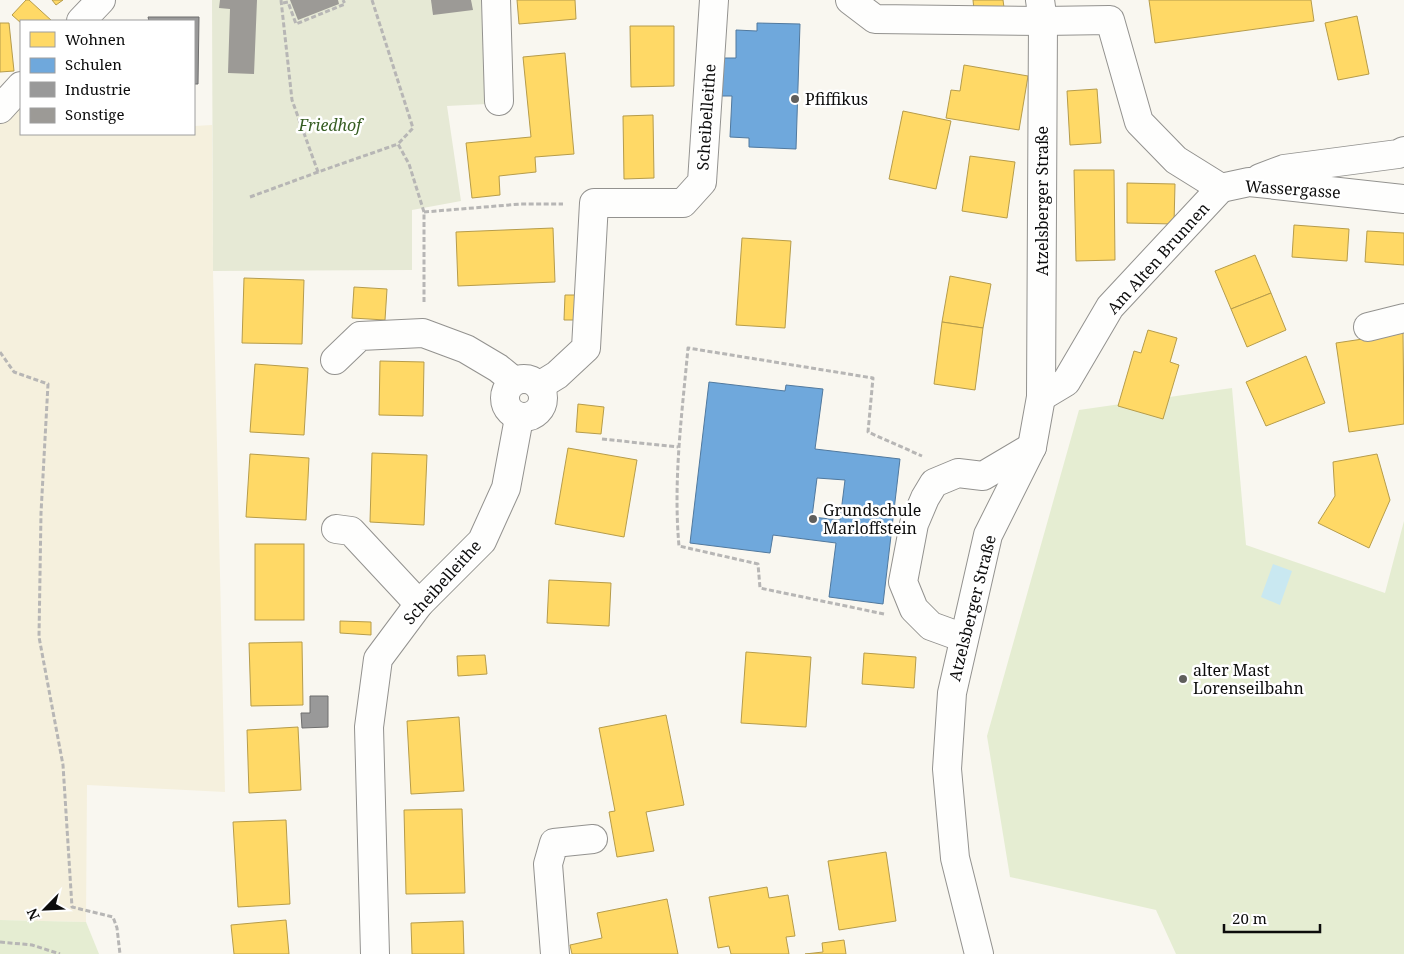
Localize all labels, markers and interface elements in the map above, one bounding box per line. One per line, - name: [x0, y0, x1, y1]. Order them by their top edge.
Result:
- legend: [20, 20, 195, 135]
- text: Wohnen: [65, 29, 126, 49]
- text: Schulen: [65, 54, 122, 74]
- street label: Scheibelleithe: [691, 63, 721, 171]
- text: Industrie: [65, 79, 131, 99]
- place label: Pfiffikus: [805, 88, 868, 110]
- marker: Pfiffikus: [789, 93, 801, 105]
- text: Sonstige: [65, 104, 124, 124]
- park label: Friedhof: [298, 114, 364, 136]
- street label: Atzelsberger Straße: [1031, 126, 1053, 276]
- street label: Wassergasse: [1244, 175, 1342, 203]
- street label: Am Alten Brunnen: [1102, 197, 1214, 319]
- place label: Grundschule Marloffstein: [823, 499, 921, 539]
- marker: Grundschule Marloffstein: [807, 513, 819, 525]
- street label: Atzelsberger Straße: [943, 533, 1001, 683]
- street label: Scheibelleithe: [398, 535, 486, 629]
- place label: alter Mast Lorenseilbahn: [1193, 659, 1304, 699]
- marker: alter Mast Lorenseilbahn: [1177, 673, 1189, 685]
- north arrow: [20, 884, 70, 934]
- scale bar: [1224, 902, 1320, 934]
- text: N: [22, 906, 44, 923]
- text: 20 m: [1232, 908, 1267, 928]

